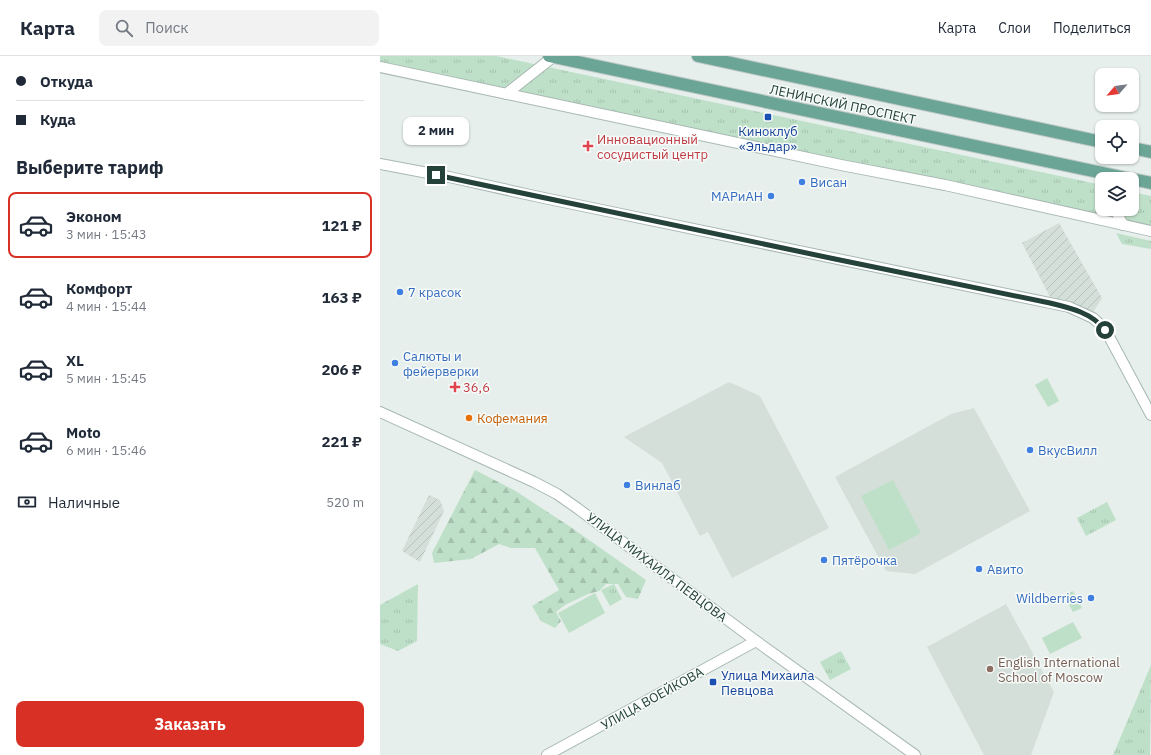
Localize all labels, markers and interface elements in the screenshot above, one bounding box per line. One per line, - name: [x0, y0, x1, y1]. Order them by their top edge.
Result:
- search box: [99, 10, 379, 46]
- text: Карта: [20, 16, 75, 40]
- icon: search: [113, 17, 135, 39]
- text: Поиск: [145, 18, 189, 37]
- text: Карта: [938, 19, 976, 37]
- text: Слои: [998, 19, 1031, 37]
- text: Поделиться: [1053, 19, 1131, 37]
- north arrow: [1095, 68, 1139, 112]
- map controls: [1095, 68, 1139, 216]
- text: Откуда: [40, 72, 93, 91]
- street label: ЛЕНИНСКИЙ ПРОСПЕКТ: [768, 81, 918, 128]
- text: Куда: [40, 110, 76, 129]
- marker: Киноклуб «Эльдар»: [763, 112, 773, 122]
- callout: 2 мин: [403, 117, 469, 145]
- button: locate: [1095, 120, 1139, 164]
- text: 2 мин: [418, 122, 454, 139]
- place label: Киноклуб «Эльдар»: [738, 123, 798, 155]
- place label: Инновационный сосудистый центр: [597, 131, 708, 163]
- marker: Инновационный сосудистый центр: [582, 140, 594, 152]
- text: Выберите тариф: [16, 156, 163, 179]
- route end: [427, 166, 445, 184]
- button: layers: [1095, 172, 1139, 216]
- place label: Висан: [810, 174, 847, 191]
- marker: Висан: [797, 177, 807, 187]
- place label: МАРиАН: [711, 188, 763, 205]
- marker: МАРиАН: [766, 191, 776, 201]
- icon: car: [18, 207, 54, 243]
- text: Эконом: [66, 207, 122, 226]
- text: 121 ₽: [322, 216, 362, 235]
- text: 3 мин · 15:43: [66, 226, 147, 243]
- icon: car: [18, 279, 54, 315]
- text: Комфорт: [66, 279, 132, 298]
- place label: 7 красок: [408, 284, 461, 301]
- marker: 7 красок: [395, 287, 405, 297]
- text: 163 ₽: [322, 288, 362, 307]
- text: 4 мин · 15:44: [66, 298, 147, 315]
- route start: [1096, 321, 1114, 339]
- place label: Салюты и фейерверки: [403, 348, 479, 380]
- icon: car: [18, 351, 54, 387]
- text: XL: [66, 351, 84, 370]
- marker: Салюты и фейерверки: [390, 358, 400, 368]
- text: 206 ₽: [322, 360, 362, 379]
- text: 5 мин · 15:45: [66, 370, 147, 387]
- place label: 36,6: [463, 379, 490, 396]
- marker: 36,6: [450, 382, 460, 392]
- place label: Кофемания: [477, 410, 548, 427]
- marker: Кофемания: [464, 413, 474, 423]
- icon: car: [18, 423, 54, 459]
- text: Moto: [66, 423, 101, 442]
- text: 221 ₽: [322, 432, 362, 451]
- text: 6 мин · 15:46: [66, 442, 147, 459]
- place label: ВкусВилл: [1038, 442, 1097, 459]
- marker: ВкусВилл: [1025, 445, 1035, 455]
- place label: Винлаб: [635, 477, 680, 494]
- marker: Винлаб: [622, 480, 632, 490]
- icon: cash: [16, 491, 38, 513]
- text: Наличные: [48, 493, 120, 512]
- text: 520 m: [326, 494, 364, 511]
- street label: УЛИЦА МИХАИЛА ПЕВЦОВА: [583, 509, 731, 626]
- place label: Пятёрочка: [832, 552, 897, 569]
- marker: Пятёрочка: [819, 555, 829, 565]
- place label: Авито: [987, 561, 1023, 578]
- marker: Авито: [974, 564, 984, 574]
- place label: Wildberries: [1016, 590, 1083, 607]
- marker: Wildberries: [1086, 593, 1096, 603]
- place label: English International School of Moscow: [998, 654, 1120, 686]
- street label: УЛИЦА ВОЕЙКОВА: [598, 663, 707, 734]
- marker: English International School of Moscow: [985, 664, 995, 674]
- place label: Улица Михаила Певцова: [721, 667, 814, 699]
- marker: Улица Михаила Певцова: [708, 677, 718, 687]
- button: Заказать: [16, 701, 364, 747]

